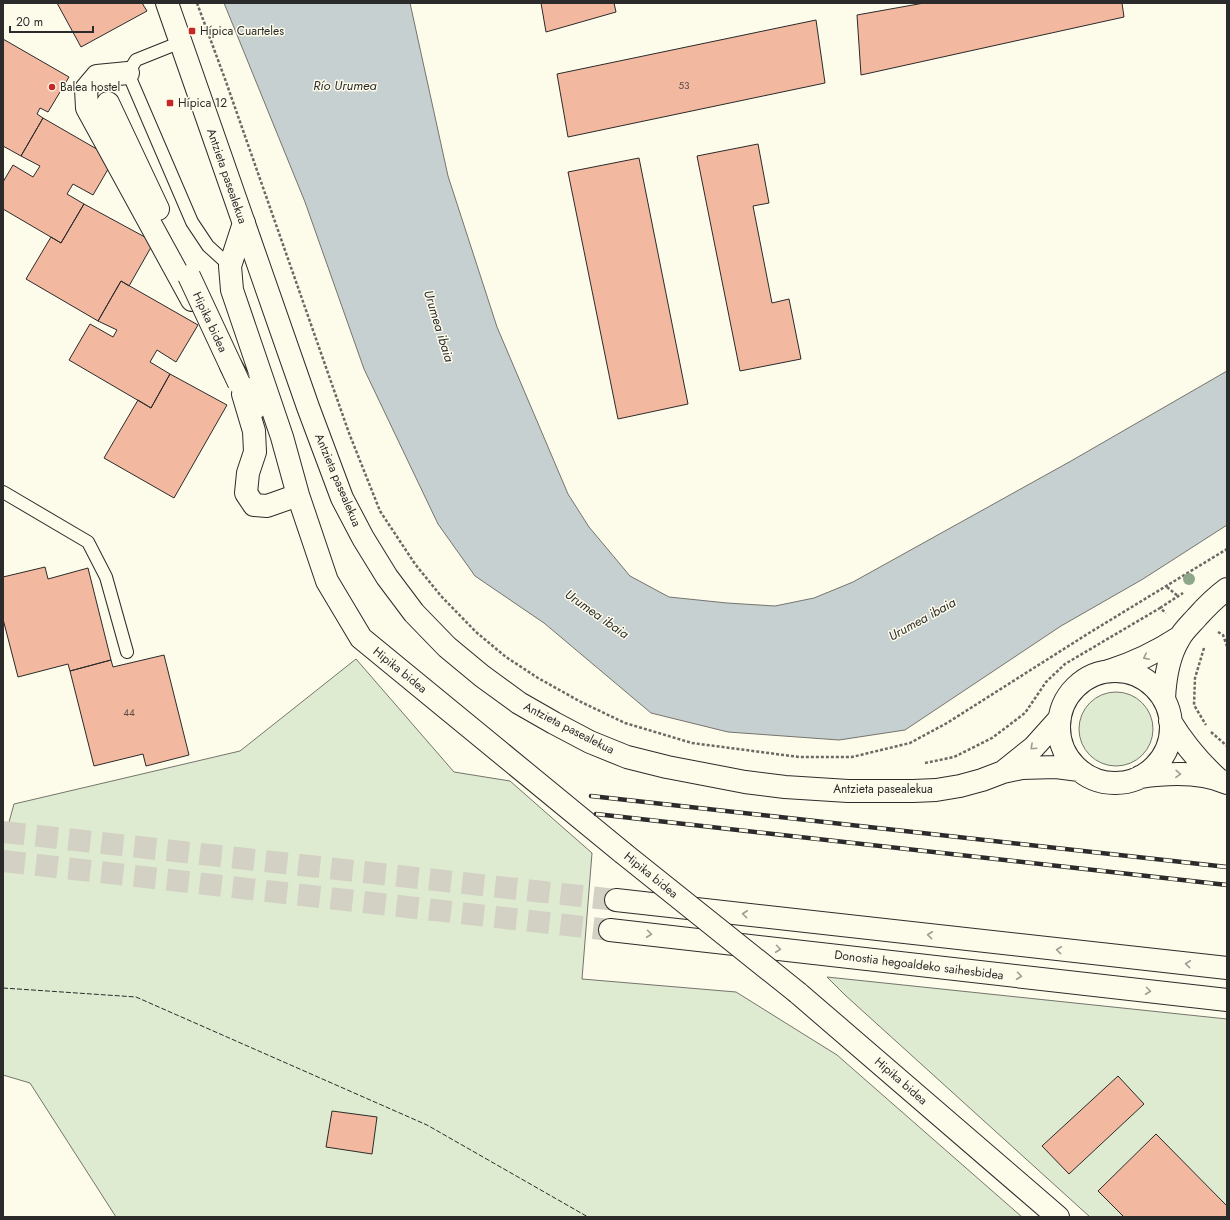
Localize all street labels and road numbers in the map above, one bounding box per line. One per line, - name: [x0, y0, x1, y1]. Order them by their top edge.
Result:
- street label: Antzieta pasealekua: [202, 126, 252, 226]
- street label: Hipika bidea: [188, 289, 232, 355]
- street label: Antzieta pasealekua: [310, 431, 366, 530]
- street label: Hipika bidea: [369, 643, 431, 698]
- street label: Antzieta pasealekua: [520, 697, 618, 759]
- street label: Antzieta pasealekua: [833, 780, 933, 798]
- street label: Hipika bidea: [620, 848, 682, 903]
- street label: Donostia hegoaldeko saihesbidea: [833, 946, 1005, 984]
- street label: Hipika bidea: [871, 1053, 932, 1109]

